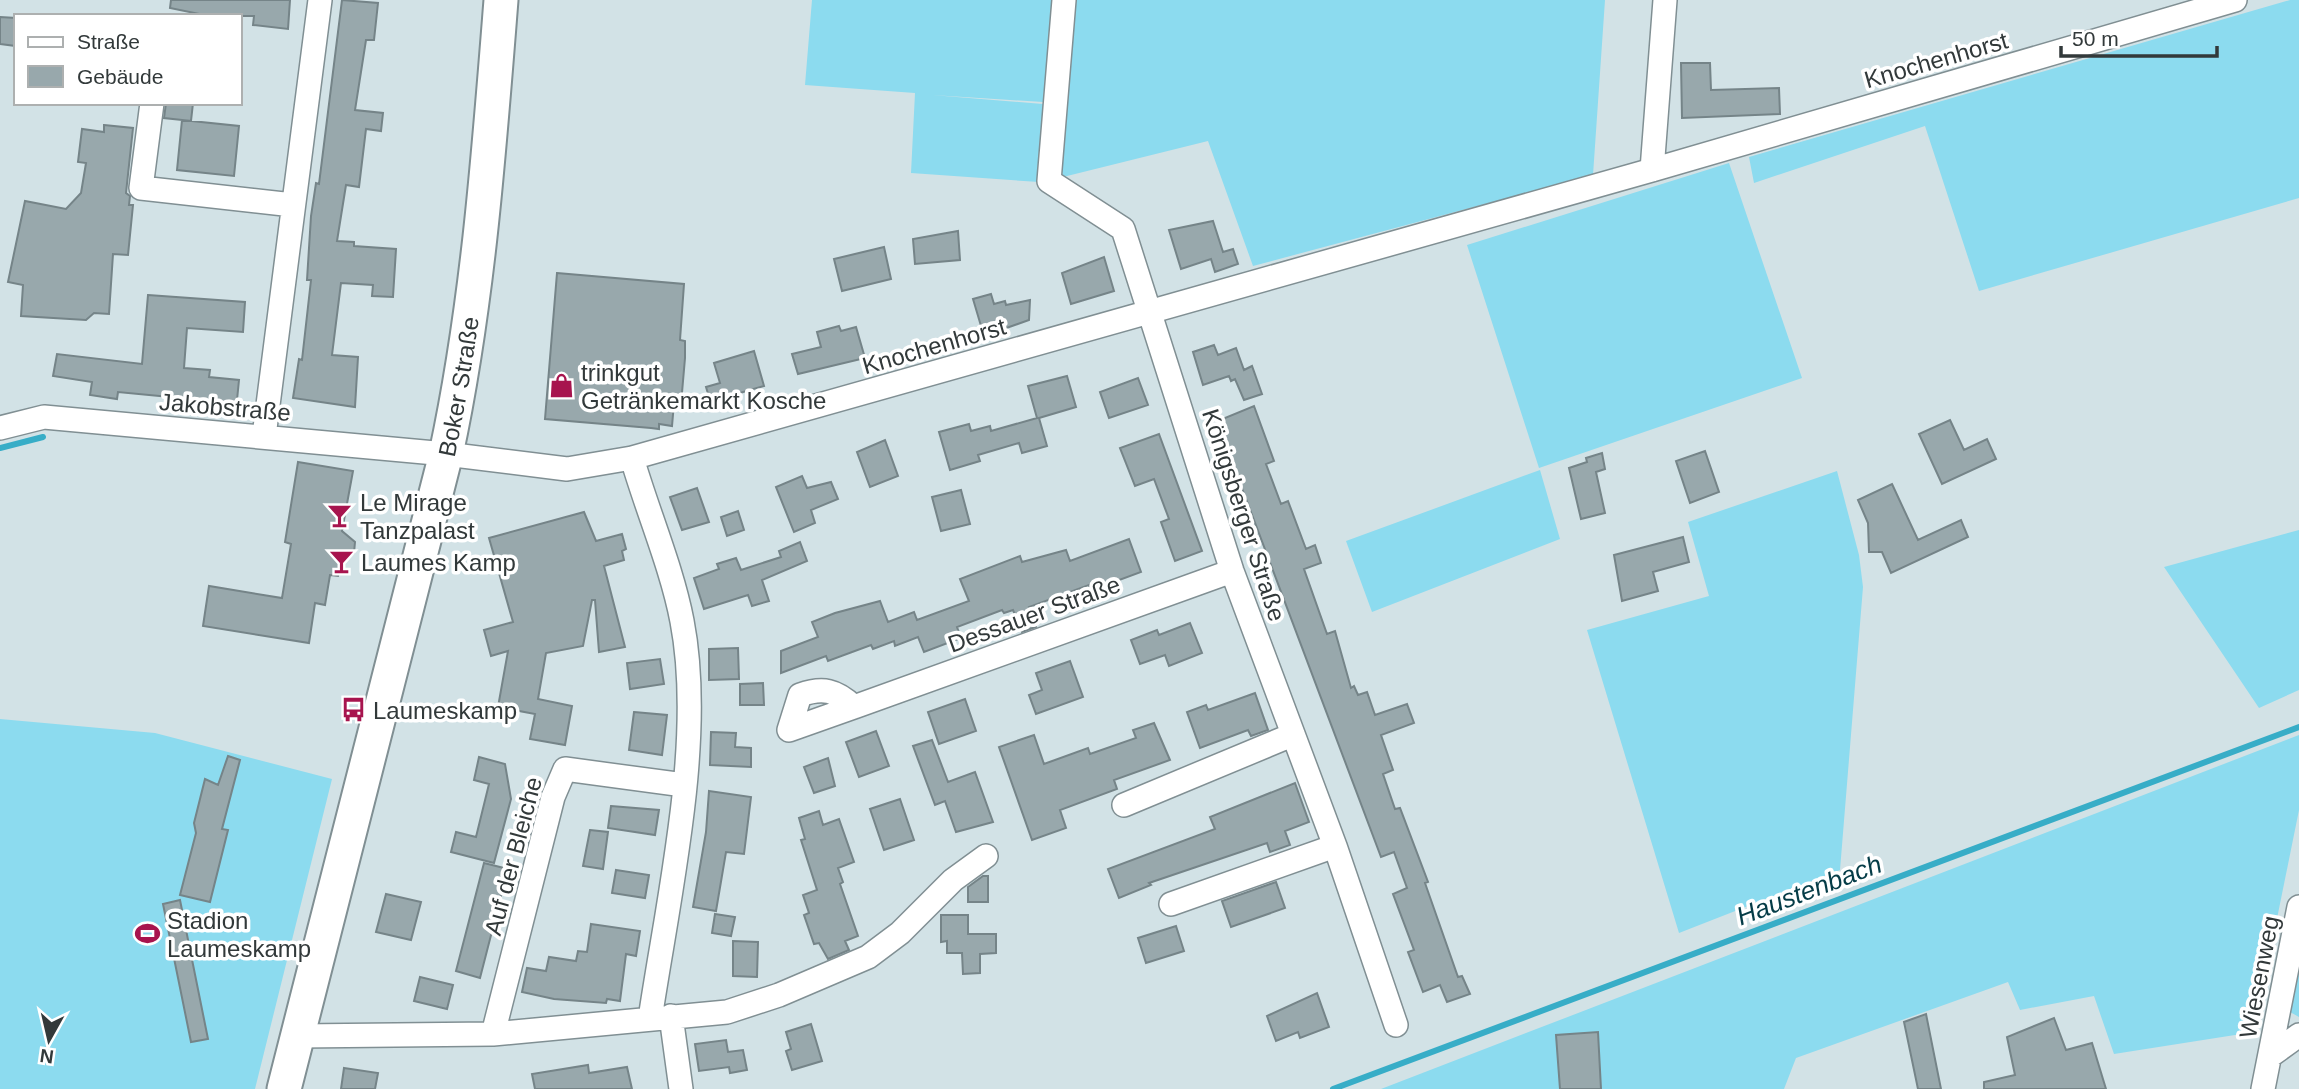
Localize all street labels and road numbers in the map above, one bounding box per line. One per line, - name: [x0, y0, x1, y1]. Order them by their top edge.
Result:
- street label: Knochenhorst: [1861, 27, 2011, 93]
- street label: Knochenhorst: [859, 313, 1009, 379]
- street label: Boker Straße: [432, 315, 483, 459]
- street label: Jakobstraße: [158, 388, 292, 426]
- street label: Königsberger Straße: [1197, 406, 1291, 624]
- street label: Dessauer Straße: [944, 570, 1124, 658]
- street label: Auf der Bleiche: [479, 774, 547, 938]
- street label: Wiesenweg: [2234, 914, 2284, 1040]

